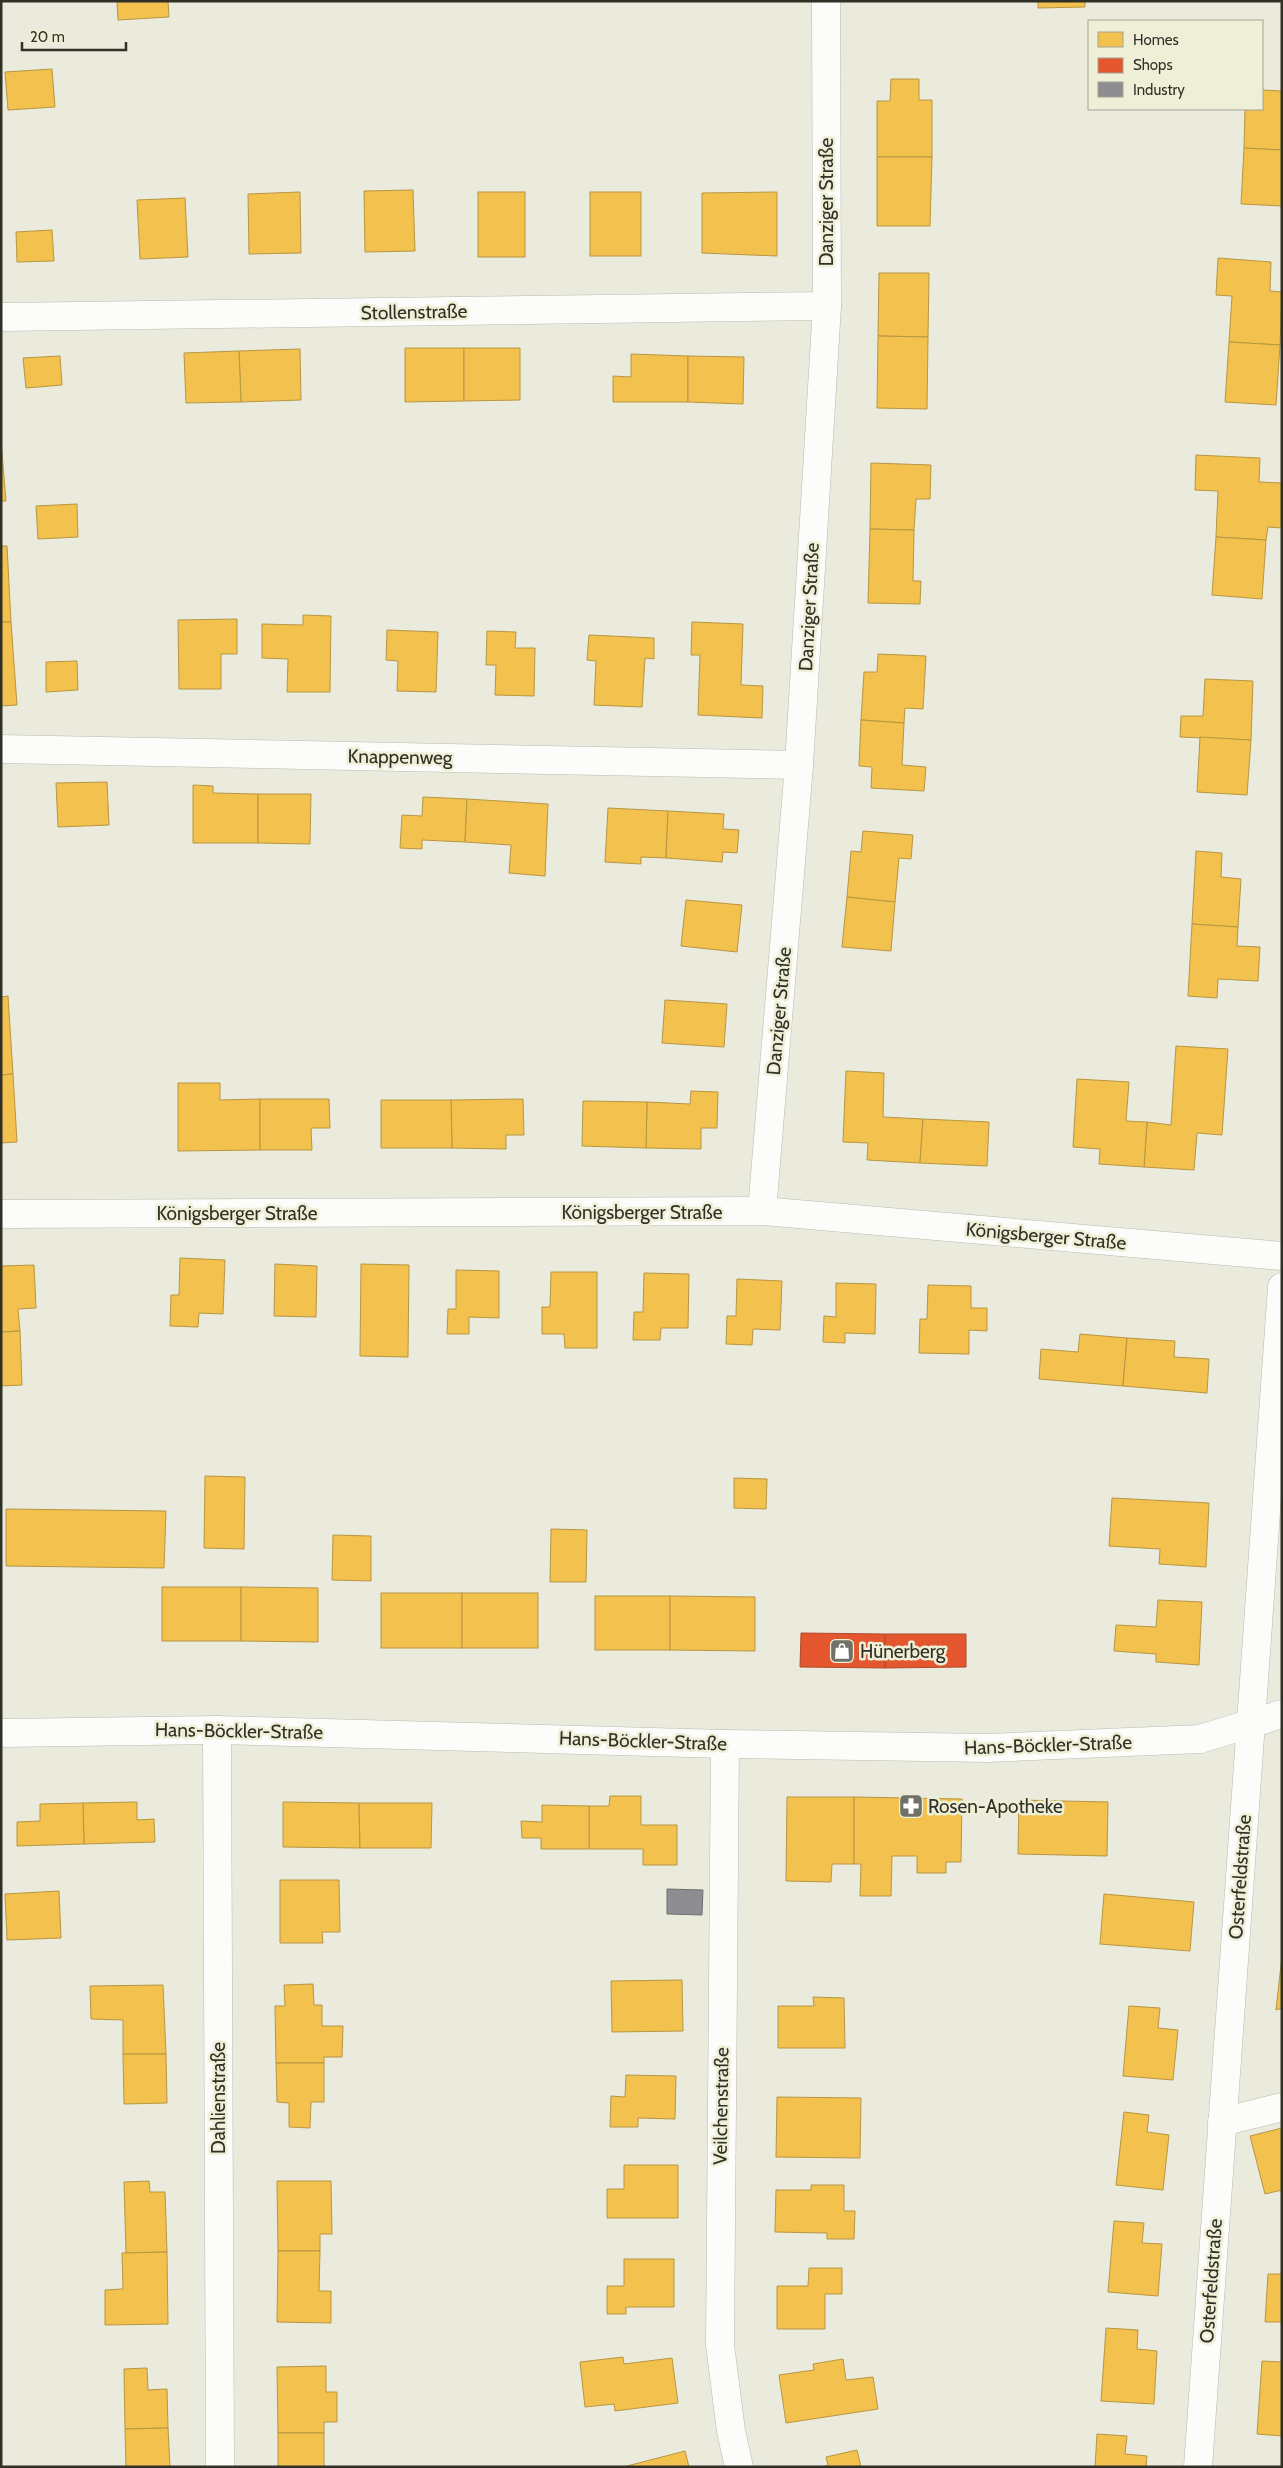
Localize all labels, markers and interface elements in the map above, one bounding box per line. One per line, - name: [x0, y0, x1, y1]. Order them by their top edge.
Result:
- scale bar: [22, 20, 126, 52]
- legend: [1088, 20, 1263, 110]
- text: 20 m: [30, 28, 65, 46]
- text: Homes: [1133, 31, 1179, 49]
- text: Shops: [1133, 56, 1173, 74]
- text: Industry: [1133, 81, 1185, 99]
- street label: Danziger Straße: [815, 137, 838, 266]
- street label: Stollenstraße: [360, 300, 468, 324]
- street label: Danziger Straße: [794, 542, 824, 672]
- street label: Knappenweg: [347, 745, 453, 769]
- street label: Danziger Straße: [762, 946, 796, 1076]
- street label: Königsberger Straße: [562, 1201, 723, 1224]
- street label: Königsberger Straße: [157, 1202, 318, 1225]
- street label: Königsberger Straße: [965, 1218, 1127, 1254]
- shop icon: Hünerberg: [829, 1638, 855, 1664]
- place label: Hünerberg: [860, 1640, 946, 1663]
- street label: Hans-Böckler-Straße: [155, 1718, 324, 1744]
- street label: Hans-Böckler-Straße: [559, 1727, 728, 1755]
- street label: Hans-Böckler-Straße: [964, 1731, 1133, 1759]
- pharmacy icon: Rosen-Apotheke: [898, 1793, 924, 1819]
- place label: Rosen-Apotheke: [928, 1795, 1063, 1818]
- street label: Osterfeldstraße: [1224, 1814, 1256, 1940]
- street label: Dahlienstraße: [207, 2042, 230, 2154]
- street label: Veilchenstraße: [708, 2047, 734, 2165]
- street label: Osterfeldstraße: [1195, 2218, 1227, 2344]

